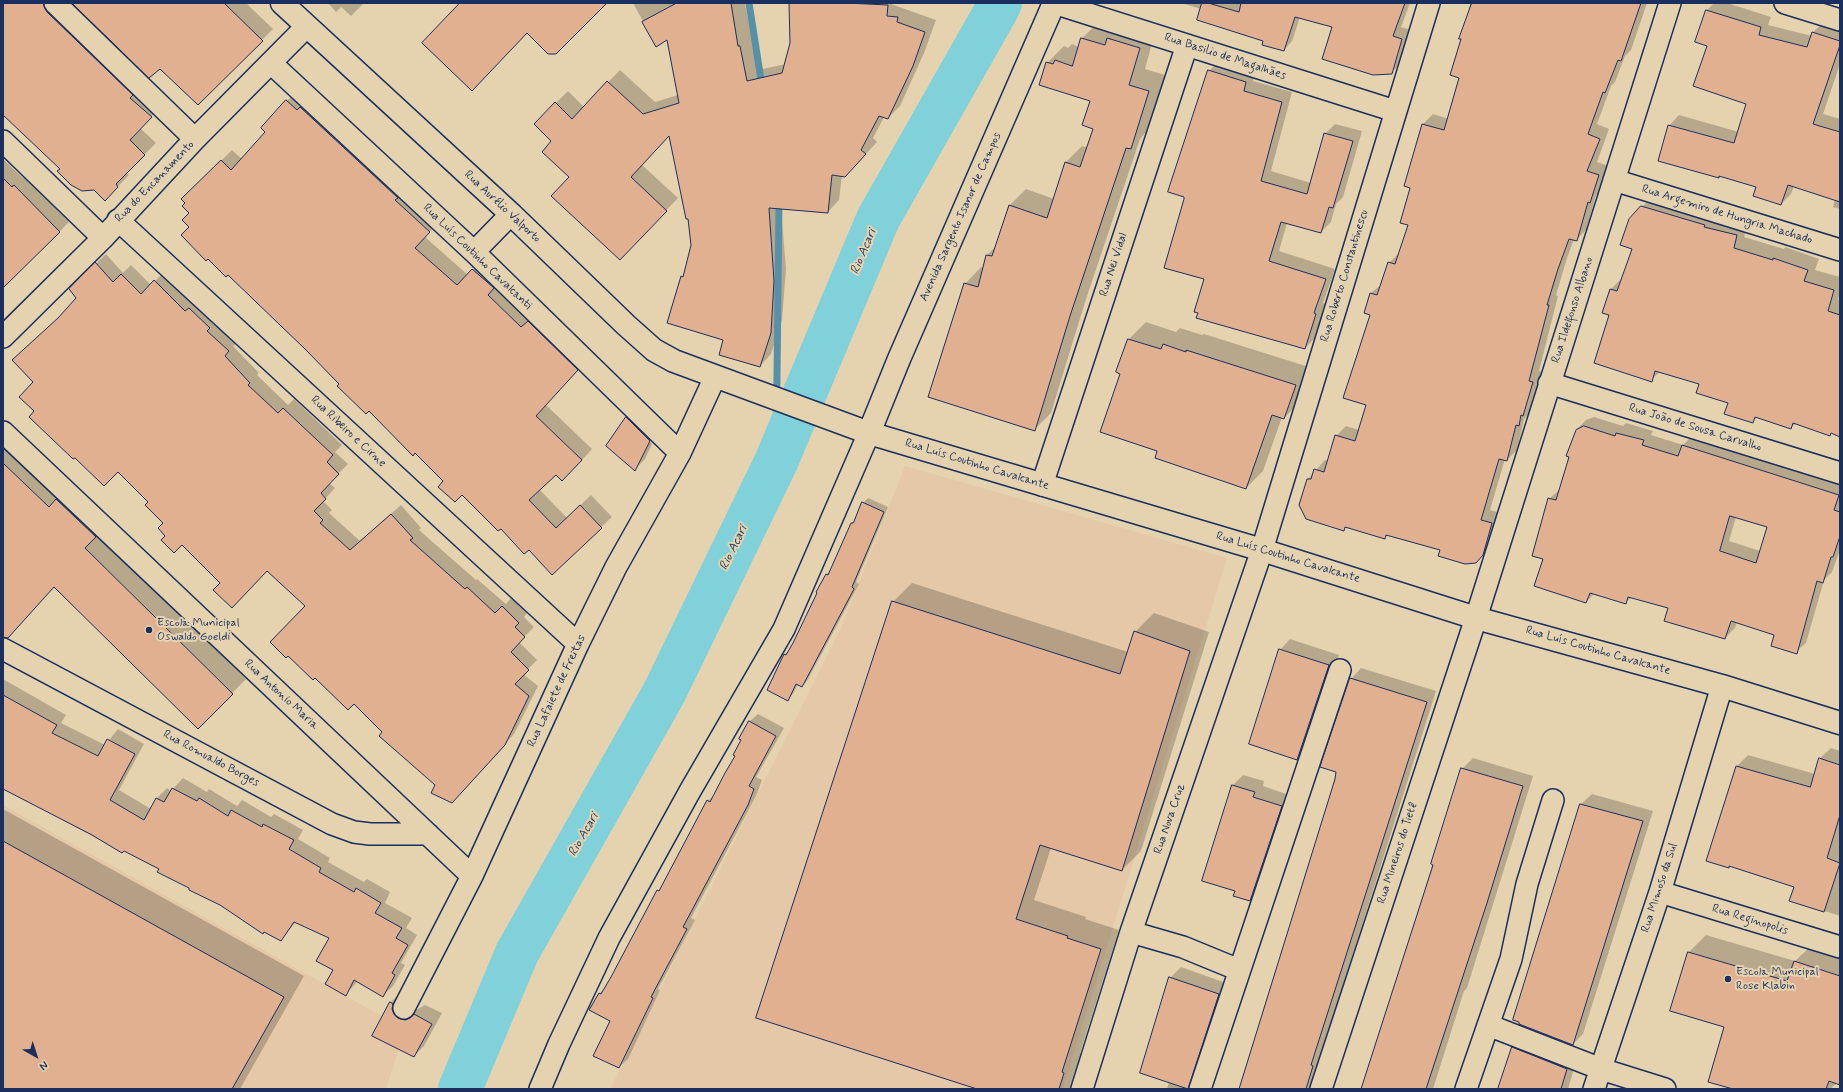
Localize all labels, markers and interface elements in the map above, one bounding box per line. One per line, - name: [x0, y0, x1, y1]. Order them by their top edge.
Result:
- street label: Rua Basilio de Magalhães: [1162, 30, 1288, 84]
- street label: Avenida Sargento Isanor de Campos: [917, 130, 1005, 304]
- street label: Rua do Encanamento: [112, 138, 198, 226]
- street label: Rua Aurélio Valporto: [461, 168, 543, 246]
- street label: Rua Argemiro de Hungria Machado: [1640, 182, 1814, 248]
- street label: Rua Luís Coutinho Cavalcanti: [419, 201, 535, 313]
- street label: Rua Roberto Constantinescu: [1318, 208, 1372, 344]
- water label: Rio Acari: [847, 227, 881, 277]
- street label: Rua Nei Vidal: [1097, 231, 1131, 299]
- street label: Rua Ildelfonso Albano: [1549, 255, 1597, 365]
- street label: Rua Ribeiro e Cirne: [307, 393, 389, 471]
- street label: Rua João de Sousa Carvalho: [1627, 401, 1763, 455]
- street label: Rua Luís Coutinho Cavalcante: [903, 436, 1051, 494]
- water label: Rio Acari: [717, 523, 751, 573]
- street label: Rua Luís Coutinho Cavalcante: [1214, 529, 1362, 587]
- place label: Escola Municipal Oswaldo Goeldi: [157, 616, 240, 644]
- street label: Rua Luís Coutinho Cavalcante: [1524, 623, 1672, 679]
- marker: Escola Municipal Oswaldo Goeldi: [144, 625, 154, 635]
- street label: Rua Lafaiete de Freitas: [525, 632, 589, 750]
- street label: Rua Antonio Maria: [241, 657, 321, 733]
- street label: Rua Romualdo Borges: [160, 728, 262, 790]
- street label: Rua Nova Cruz: [1151, 782, 1189, 856]
- street label: Rua Mineiros do Tietê: [1375, 800, 1421, 906]
- water label: Rio Acari: [565, 810, 603, 860]
- street label: Rua Mimoso da Sul: [1639, 841, 1681, 935]
- street label: Rua Reginopolis: [1710, 902, 1790, 938]
- place label: Escola Municipal Rose Klabin: [1736, 965, 1819, 993]
- marker: Escola Municipal Rose Klabin: [1723, 974, 1733, 984]
- north arrow: [16, 1036, 56, 1076]
- text: N: [36, 1058, 51, 1073]

